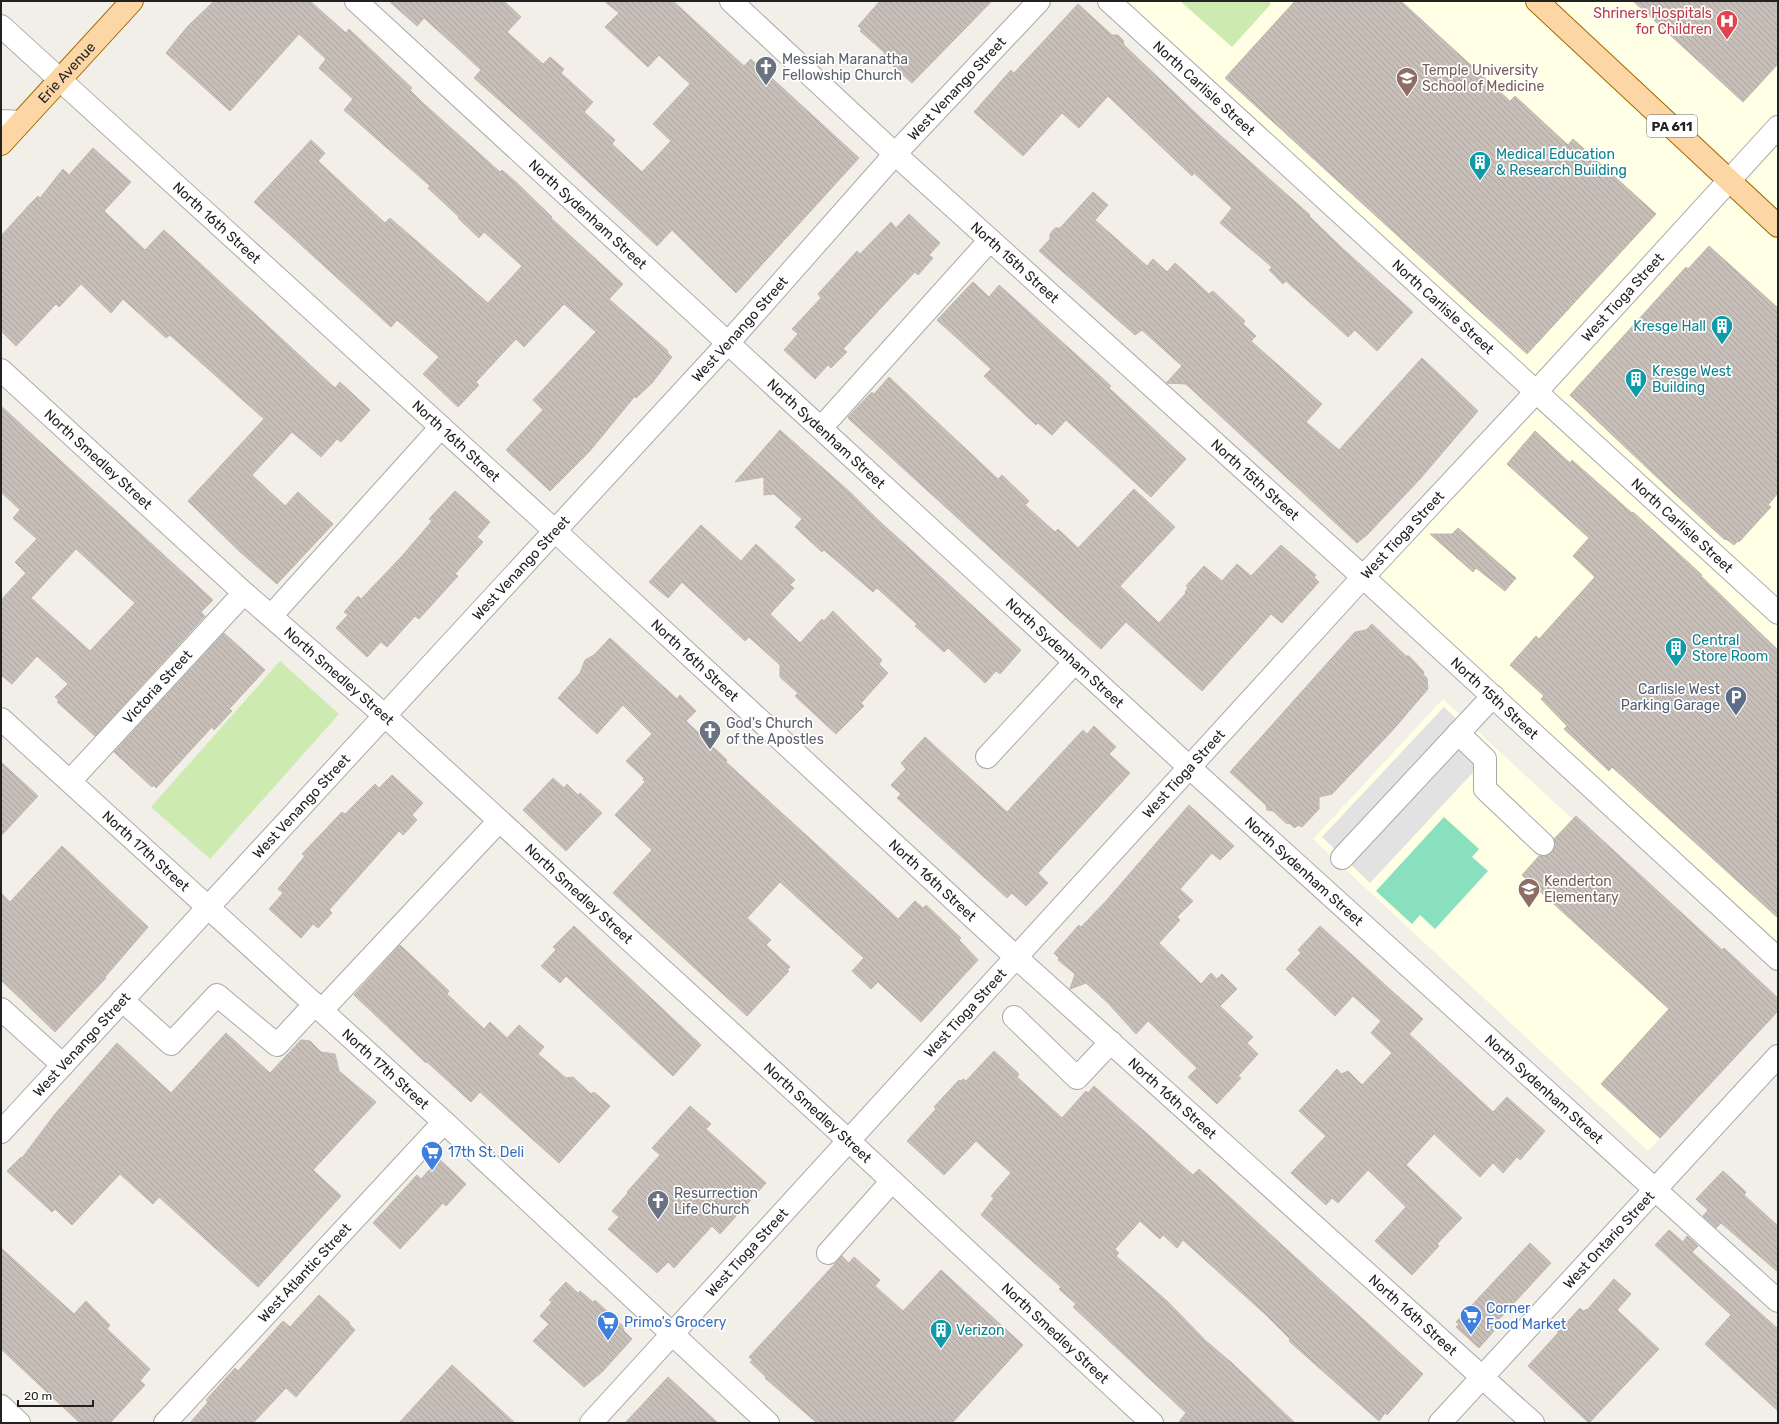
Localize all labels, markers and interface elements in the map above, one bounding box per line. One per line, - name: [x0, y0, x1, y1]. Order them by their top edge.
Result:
- place label: Shriners Hospitals for Children: [1593, 5, 1712, 38]
- hospital icon: Shriners Hospitals for Children: [1714, 8, 1740, 41]
- street label: West Venango Street: [904, 33, 1010, 144]
- street label: North Carlisle Street: [1150, 37, 1259, 139]
- street label: Erie Avenue: [34, 38, 99, 107]
- place label: Messiah Maranatha Fellowship Church: [782, 51, 908, 84]
- church icon: Messiah Maranatha Fellowship Church: [753, 54, 779, 87]
- place label: Temple University School of Medicine: [1422, 62, 1545, 95]
- school or university icon: Temple University School of Medicine: [1394, 65, 1420, 98]
- road number: PA 611: [1647, 115, 1697, 137]
- place label: Medical Education & Research Building: [1496, 146, 1627, 179]
- building icon: Medical Education & Research Building: [1467, 149, 1493, 182]
- street label: North Sydenham Street: [525, 156, 651, 273]
- street label: North 16th Street: [169, 178, 265, 267]
- street label: North 15th Street: [967, 218, 1063, 307]
- street label: West Tioga Street: [1578, 249, 1668, 345]
- street label: North Carlisle Street: [1389, 256, 1498, 358]
- street label: West Venango Street: [688, 273, 792, 385]
- building icon: Kresge Hall: [1709, 313, 1735, 346]
- place label: Kresge Hall: [1633, 318, 1706, 335]
- place label: Kresge West Building: [1652, 363, 1732, 396]
- building icon: Kresge West Building: [1623, 366, 1649, 399]
- street label: North Sydenham Street: [764, 375, 889, 492]
- street label: North 16th Street: [409, 397, 504, 486]
- street label: North Smedley Street: [41, 406, 156, 513]
- street label: North 15th Street: [1208, 436, 1303, 524]
- street label: North Carlisle Street: [1628, 475, 1737, 577]
- street label: West Tioga Street: [1357, 487, 1448, 582]
- street label: West Venango Street: [468, 512, 573, 624]
- street label: North Sydenham Street: [1002, 594, 1128, 712]
- street label: North 16th Street: [648, 616, 742, 705]
- street label: North Smedley Street: [281, 623, 398, 729]
- place label: Central Store Room: [1692, 632, 1768, 665]
- building icon: Central Store Room: [1663, 635, 1689, 668]
- street label: Victoria Street: [119, 646, 196, 727]
- street label: North 15th Street: [1447, 654, 1542, 743]
- place label: Carlisle West Parking Garage: [1621, 681, 1721, 714]
- parking icon: Carlisle West Parking Garage: [1723, 684, 1749, 717]
- place label: God's Church of the Apostles: [726, 715, 824, 748]
- church icon: God's Church of the Apostles: [697, 718, 723, 751]
- street label: West Tioga Street: [1139, 725, 1229, 822]
- street label: West Venango Street: [249, 750, 354, 862]
- street label: North 17th Street: [99, 807, 193, 895]
- street label: North Sydenham Street: [1241, 813, 1367, 930]
- street label: North 16th Street: [885, 836, 980, 925]
- street label: North Smedley Street: [522, 840, 637, 948]
- place label: Kenderton Elementary: [1544, 873, 1619, 906]
- school or university icon: Kenderton Elementary: [1516, 876, 1542, 909]
- street label: West Tioga Street: [920, 965, 1010, 1061]
- street label: West Venango Street: [29, 988, 134, 1100]
- street label: North 17th Street: [339, 1025, 433, 1113]
- street label: North Sydenham Street: [1481, 1031, 1607, 1147]
- street label: North 16th Street: [1125, 1054, 1220, 1143]
- street label: North Smedley Street: [760, 1059, 876, 1167]
- supermarket icon: 17th St. Deli: [419, 1139, 445, 1172]
- place label: 17th St. Deli: [448, 1144, 524, 1161]
- place label: Resurrection Life Church: [674, 1185, 758, 1218]
- street label: West Ontario Street: [1560, 1187, 1658, 1292]
- church icon: Resurrection Life Church: [645, 1188, 671, 1221]
- street label: West Tioga Street: [702, 1204, 792, 1300]
- street label: West Atlantic Street: [254, 1219, 355, 1326]
- street label: North 16th Street: [1365, 1271, 1461, 1359]
- street label: North Smedley Street: [998, 1279, 1113, 1387]
- place label: Corner Food Market: [1486, 1300, 1567, 1333]
- supermarket icon: Corner Food Market: [1458, 1303, 1484, 1336]
- supermarket icon: Primo's Grocery: [595, 1309, 621, 1342]
- place label: Primo's Grocery: [624, 1314, 727, 1331]
- building icon: Verizon: [928, 1317, 954, 1350]
- place label: Verizon: [956, 1322, 1005, 1339]
- scale bar: [18, 1382, 93, 1408]
- text: 20 m: [24, 1389, 52, 1403]

